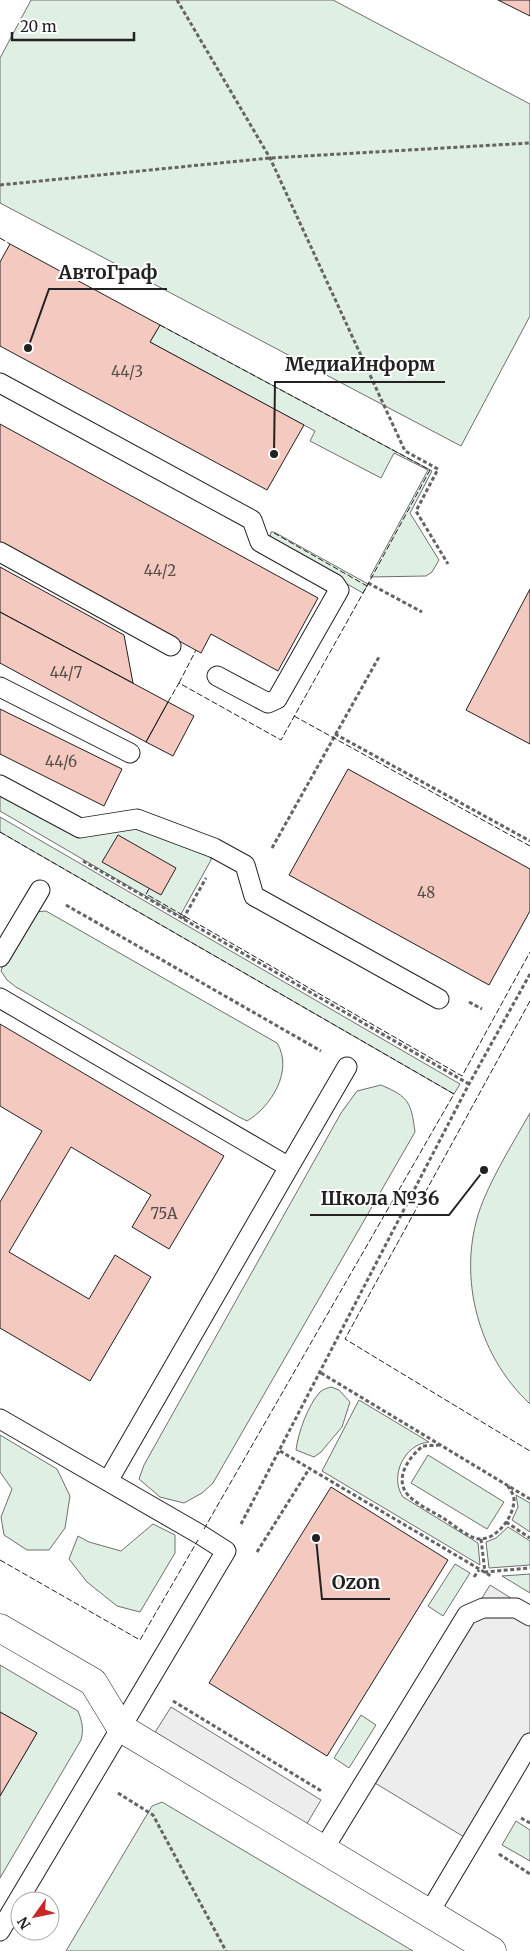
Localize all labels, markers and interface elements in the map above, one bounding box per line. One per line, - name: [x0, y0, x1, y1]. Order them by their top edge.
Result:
- scale bar: [12, 10, 135, 42]
- text: 20 m: [20, 17, 57, 36]
- callout: АвтоГраф: [49, 255, 167, 289]
- text: АвтоГраф: [58, 260, 158, 284]
- callout: МедиаИнформ: [275, 348, 445, 382]
- text: МедиаИнформ: [285, 352, 435, 376]
- house number: 44/3: [111, 362, 143, 381]
- house number: 44/2: [144, 561, 176, 580]
- house number: 44/7: [50, 663, 83, 682]
- house number: 44/6: [45, 752, 77, 771]
- house number: 48: [417, 883, 435, 902]
- callout: Школа №36: [310, 1181, 449, 1215]
- text: Школа №36: [321, 1186, 439, 1210]
- house number: 75А: [151, 1204, 178, 1223]
- callout: Ozon: [322, 1565, 390, 1599]
- text: Ozon: [332, 1570, 380, 1594]
- north arrow: [10, 1891, 60, 1941]
- text: N: [14, 1914, 35, 1933]

